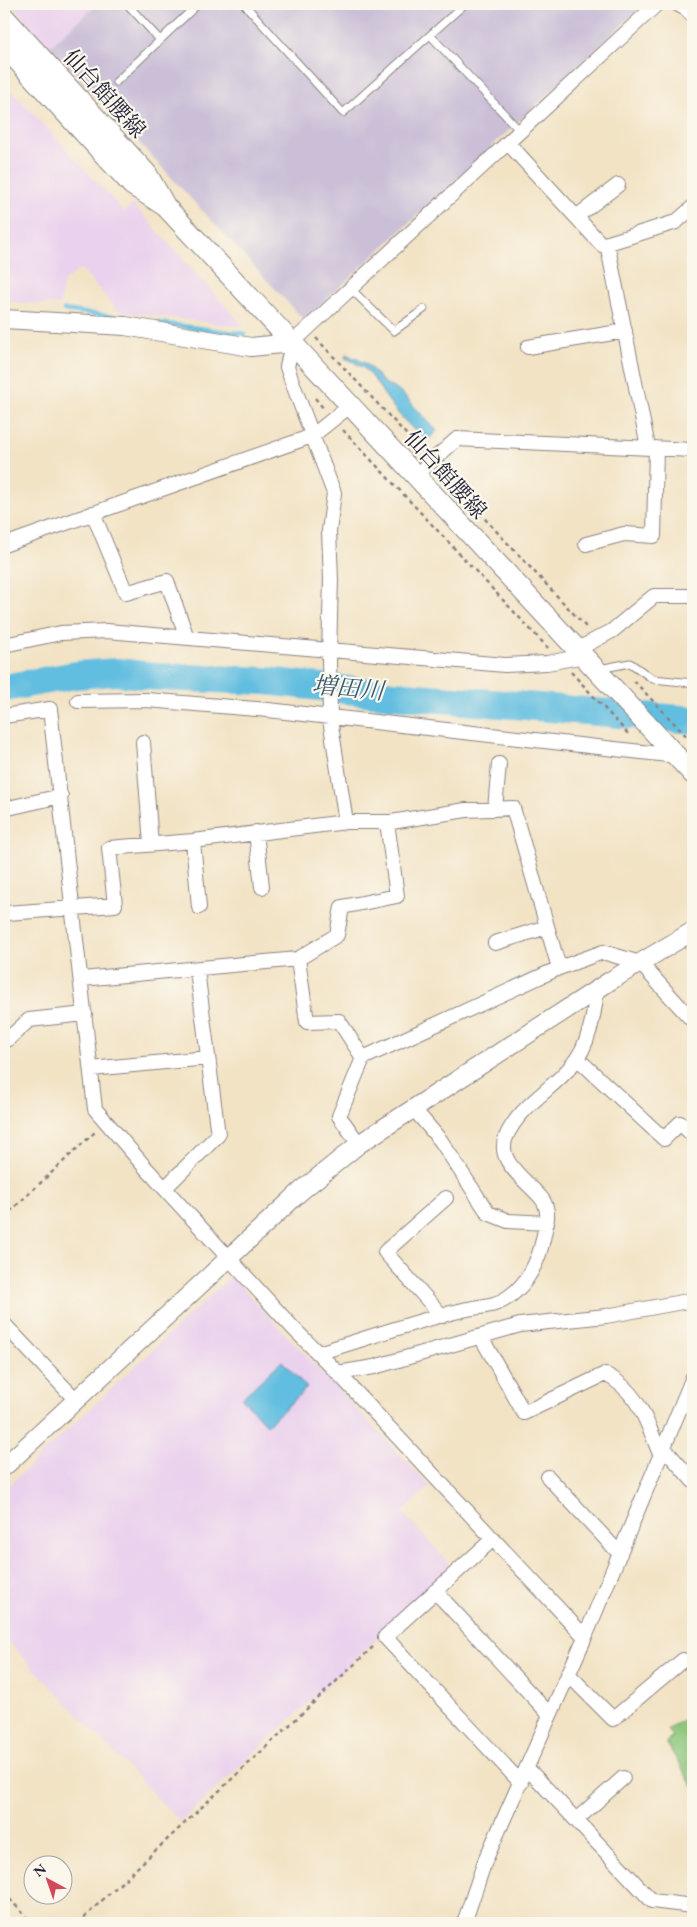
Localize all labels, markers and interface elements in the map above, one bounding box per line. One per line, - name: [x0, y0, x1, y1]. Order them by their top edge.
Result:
- street label: 仙台館腰線: [57, 43, 152, 144]
- street label: 仙台館腰線: [398, 424, 493, 525]
- water label: 増田川: [311, 669, 388, 706]
- north arrow: [22, 1854, 72, 1904]
- text: N: [30, 1859, 50, 1881]

